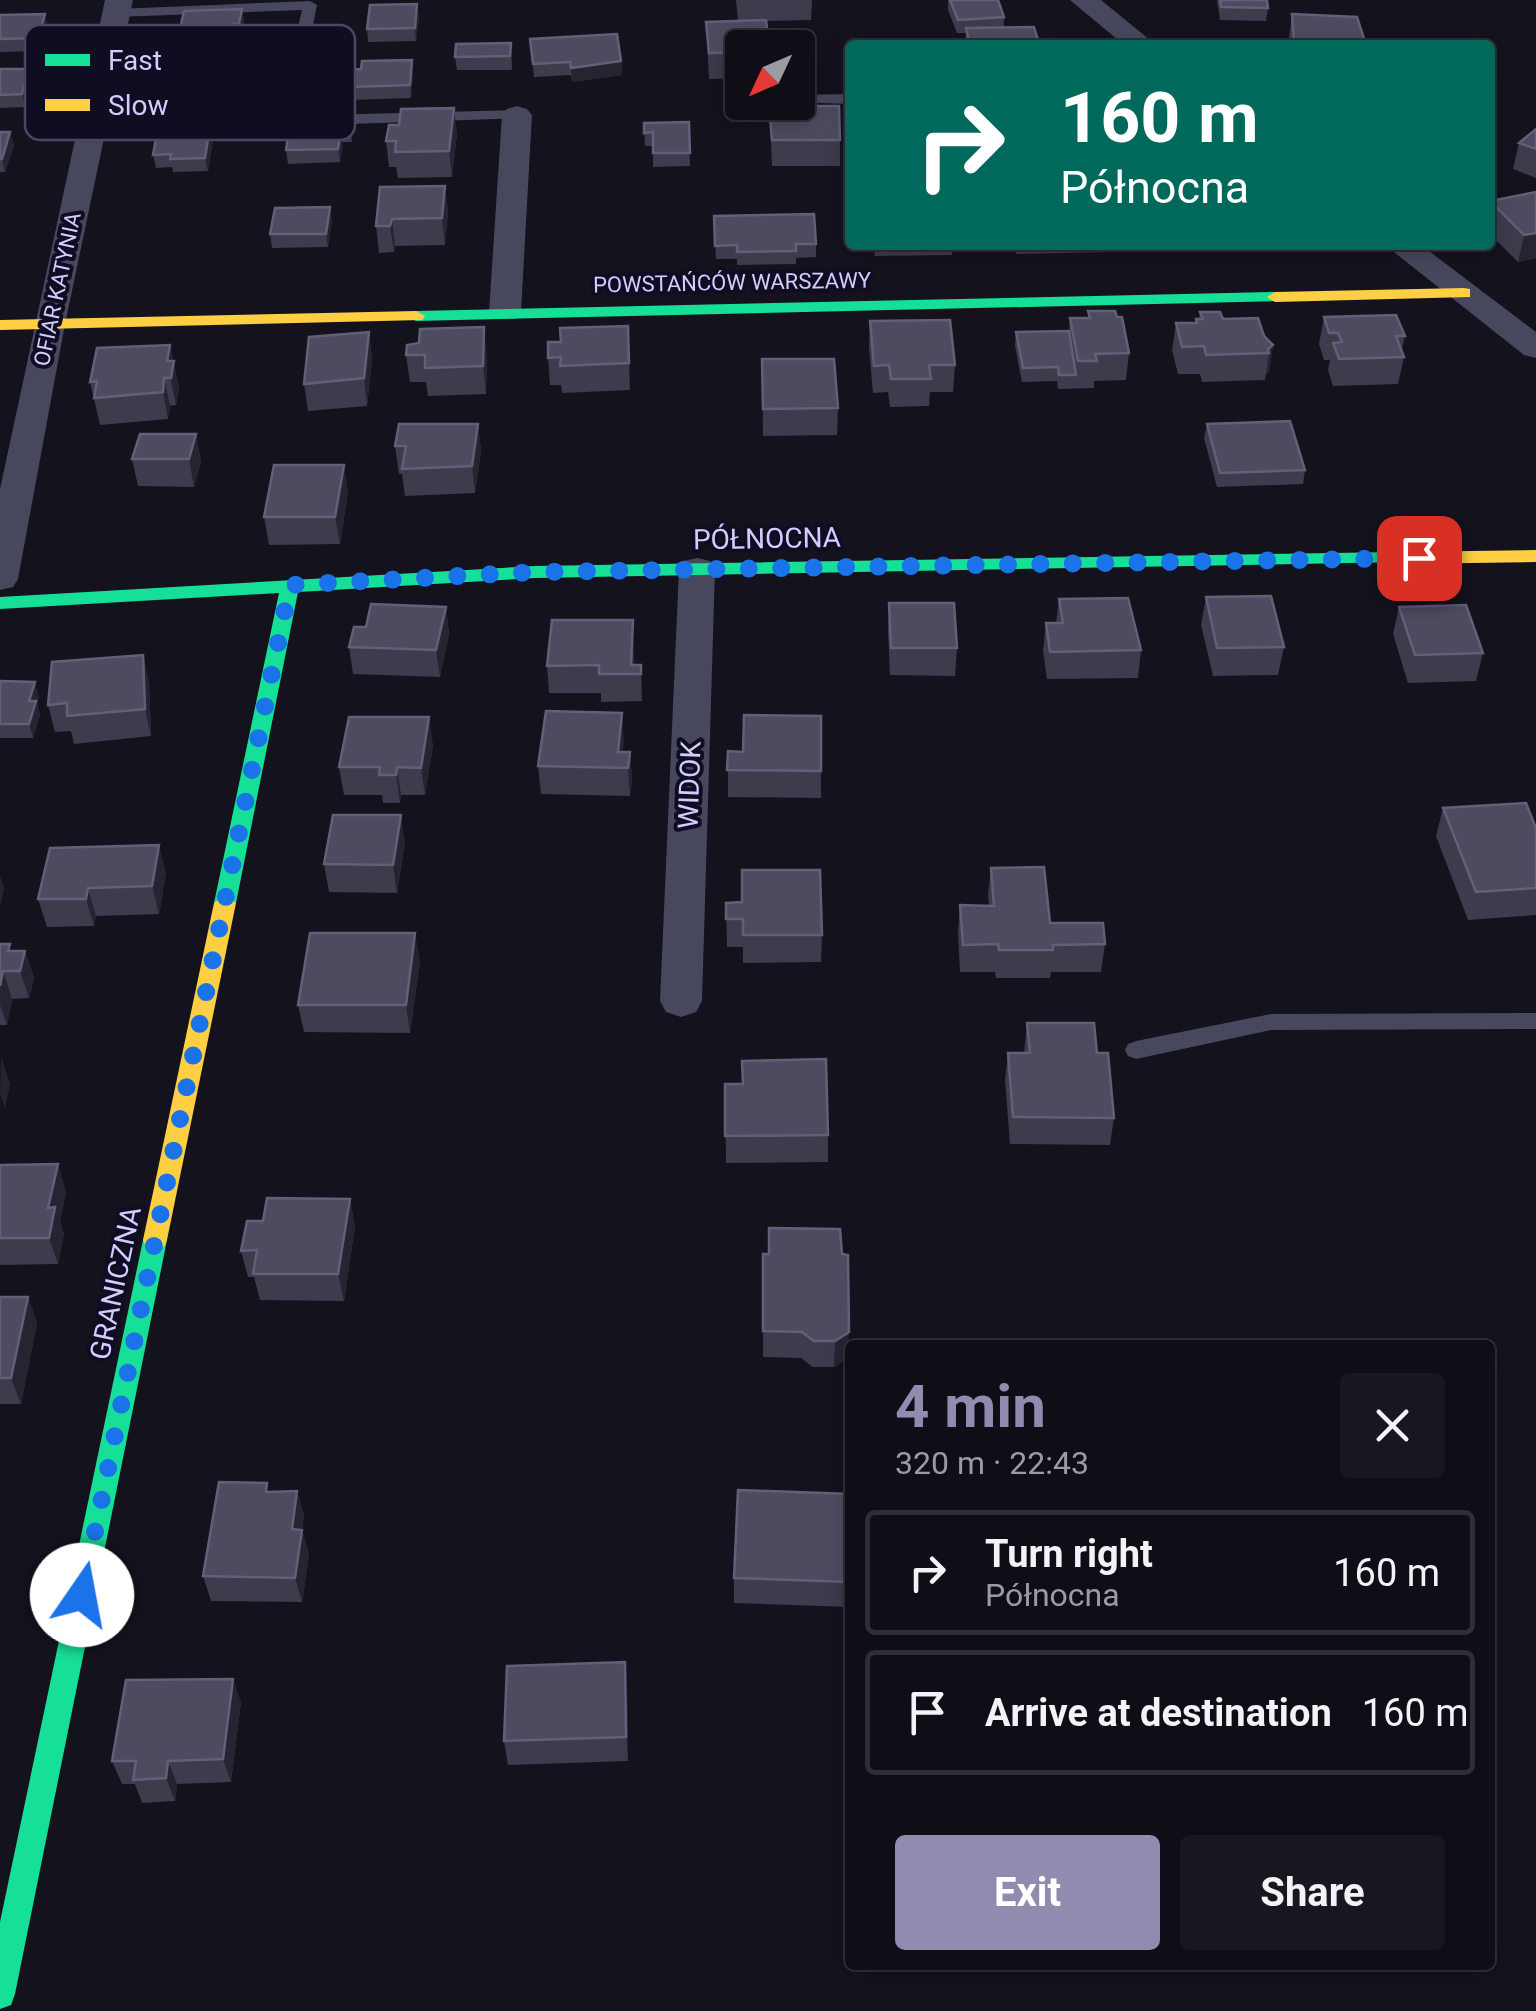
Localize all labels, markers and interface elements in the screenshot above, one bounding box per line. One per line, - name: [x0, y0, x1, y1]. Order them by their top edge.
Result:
- legend: [25, 25, 355, 140]
- north arrow: [725, 30, 815, 120]
- map controls: [725, 30, 815, 120]
- text: Fast: [108, 44, 162, 77]
- text: 160 m: [1060, 77, 1259, 159]
- icon: right: [895, 80, 1025, 210]
- text: Slow: [108, 89, 168, 122]
- text: Północna: [1060, 161, 1249, 214]
- street label: OFIAR KATYNIA: [29, 209, 86, 368]
- street label: POWSTAŃCÓW WARSZAWY: [593, 267, 872, 297]
- pin: [1377, 516, 1462, 601]
- street label: PÓŁNOCNA: [693, 521, 841, 556]
- icon: arrive: [1392, 531, 1447, 586]
- street label: WIDOK: [671, 740, 708, 829]
- street label: GRANICZNA: [83, 1204, 148, 1363]
- text: 4 min: [895, 1371, 1046, 1442]
- button: close: [1340, 1373, 1445, 1478]
- text: 320 m · 22:43: [895, 1444, 1089, 1482]
- text: Turn right: [985, 1532, 1153, 1576]
- position arrow: [30, 1543, 134, 1647]
- icon: right: [900, 1545, 955, 1600]
- text: 160 m: [1333, 1551, 1440, 1595]
- text: Północna: [985, 1576, 1120, 1614]
- icon: arrive: [900, 1685, 955, 1740]
- text: Arrive at destination: [985, 1691, 1332, 1735]
- text: 160 m: [1362, 1691, 1469, 1735]
- button: Exit: [895, 1835, 1160, 1950]
- button: Share: [1180, 1835, 1445, 1950]

